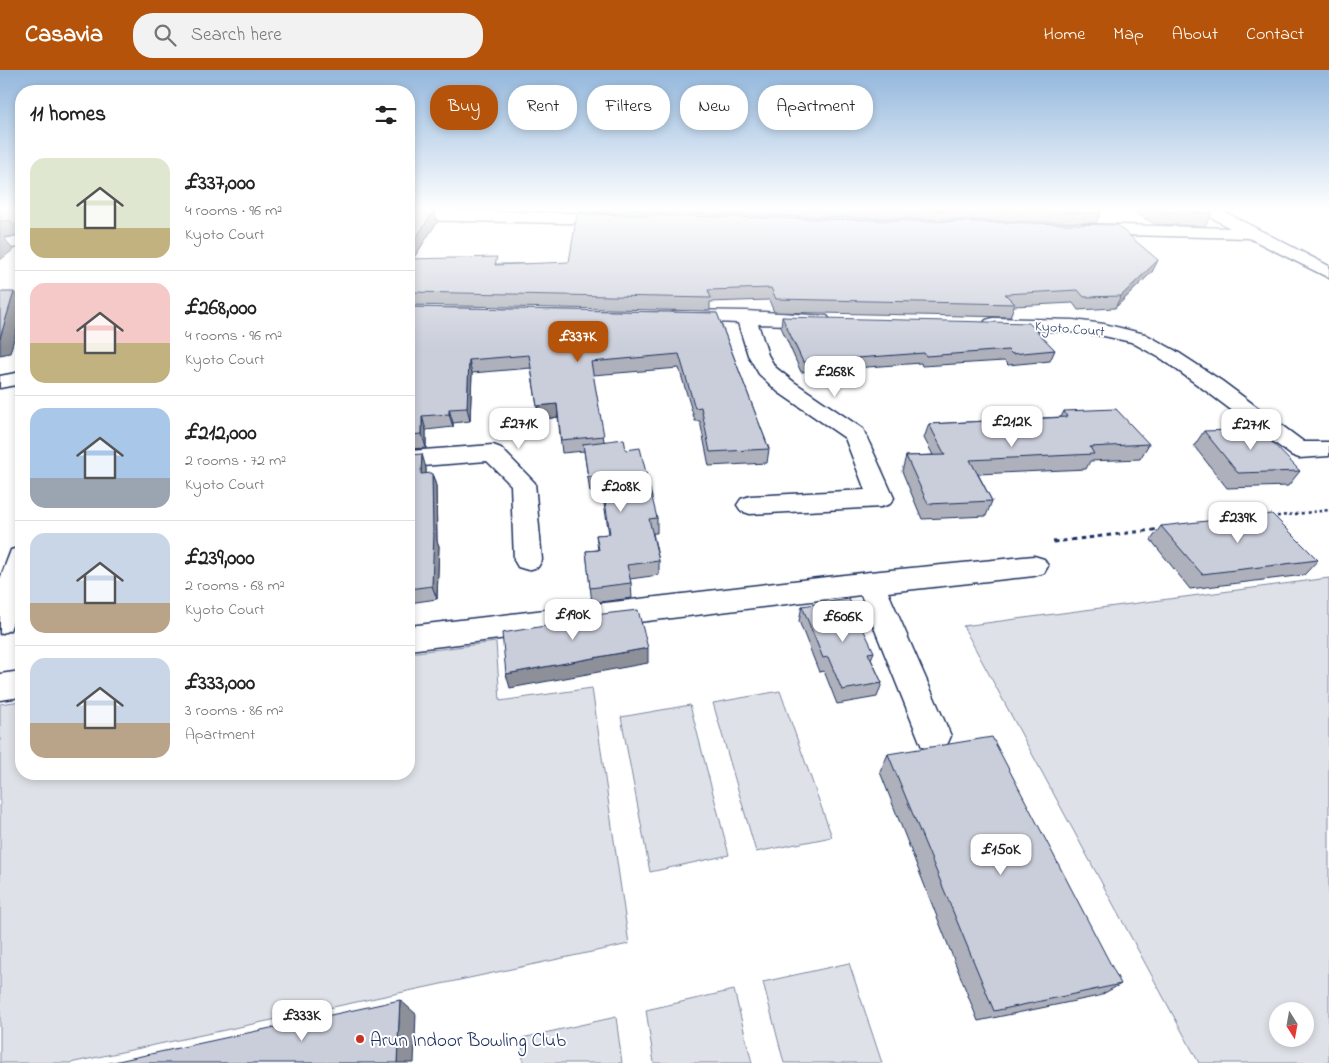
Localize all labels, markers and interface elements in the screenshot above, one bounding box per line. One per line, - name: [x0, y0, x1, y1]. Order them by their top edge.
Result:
- search box: [133, 13, 483, 58]
- text: Casavia: [25, 18, 103, 53]
- icon: search: [151, 21, 179, 49]
- text: Search here: [191, 22, 282, 49]
- text: Home: [1044, 22, 1085, 48]
- text: Map: [1113, 22, 1144, 48]
- text: About: [1172, 22, 1218, 48]
- text: Contact: [1246, 22, 1304, 48]
- chip: Buy: [430, 85, 498, 130]
- chip: Rent: [508, 85, 577, 130]
- chip: Filters: [587, 85, 670, 130]
- chip: New: [680, 85, 748, 130]
- chip: Apartment: [758, 85, 873, 130]
- text: 11 homes: [30, 100, 106, 130]
- icon: filters: [372, 101, 400, 129]
- text: £337,000: [185, 169, 255, 199]
- icon: home: [70, 178, 130, 238]
- text: 4 rooms · 96 m²: [185, 199, 282, 223]
- text: Kyoto Court: [185, 223, 265, 247]
- text: £268,000: [185, 294, 257, 324]
- icon: home: [70, 303, 130, 363]
- street label: Kyoto Court: [1034, 316, 1106, 344]
- pin: £337K: [543, 320, 613, 363]
- text: 4 rooms · 96 m²: [185, 324, 282, 348]
- text: £337K: [559, 325, 597, 349]
- text: Kyoto Court: [185, 348, 265, 372]
- pin: £268K: [800, 356, 870, 398]
- text: £268K: [816, 360, 854, 384]
- pin: £212K: [977, 406, 1047, 448]
- pin: £271K: [484, 408, 554, 450]
- pin: £271K: [1216, 408, 1286, 451]
- text: £212K: [993, 410, 1031, 434]
- text: £271K: [500, 412, 538, 436]
- text: £271K: [1232, 413, 1270, 437]
- text: £212,000: [185, 419, 257, 449]
- icon: home: [70, 428, 130, 488]
- text: 2 rooms · 72 m²: [185, 449, 286, 473]
- pin: £208K: [586, 470, 656, 513]
- text: Kyoto Court: [185, 473, 265, 497]
- text: £208K: [602, 475, 640, 499]
- pin: £239K: [1203, 502, 1273, 544]
- text: £239K: [1219, 506, 1257, 530]
- text: £239,000: [185, 544, 255, 574]
- icon: home: [70, 553, 130, 613]
- text: 2 rooms · 68 m²: [185, 574, 285, 598]
- text: Kyoto Court: [185, 598, 265, 622]
- pin: £190K: [538, 598, 608, 641]
- pin: £606K: [808, 600, 878, 643]
- text: £190K: [556, 603, 590, 627]
- text: £606K: [824, 605, 862, 629]
- text: £333,000: [185, 669, 255, 699]
- icon: home: [70, 678, 130, 738]
- text: 3 rooms · 86 m²: [185, 699, 283, 723]
- text: Apartment: [185, 723, 255, 747]
- pin: £150K: [966, 834, 1036, 876]
- text: £150K: [981, 838, 1021, 862]
- pin: £333K: [267, 1000, 337, 1042]
- north arrow: [1269, 1002, 1314, 1048]
- map controls: [1269, 1002, 1314, 1047]
- text: £333K: [283, 1004, 321, 1028]
- place label: Arun Indoor Bowling Club: [370, 1028, 566, 1057]
- marker: Arun Indoor Bowling Club: [354, 1033, 366, 1045]

